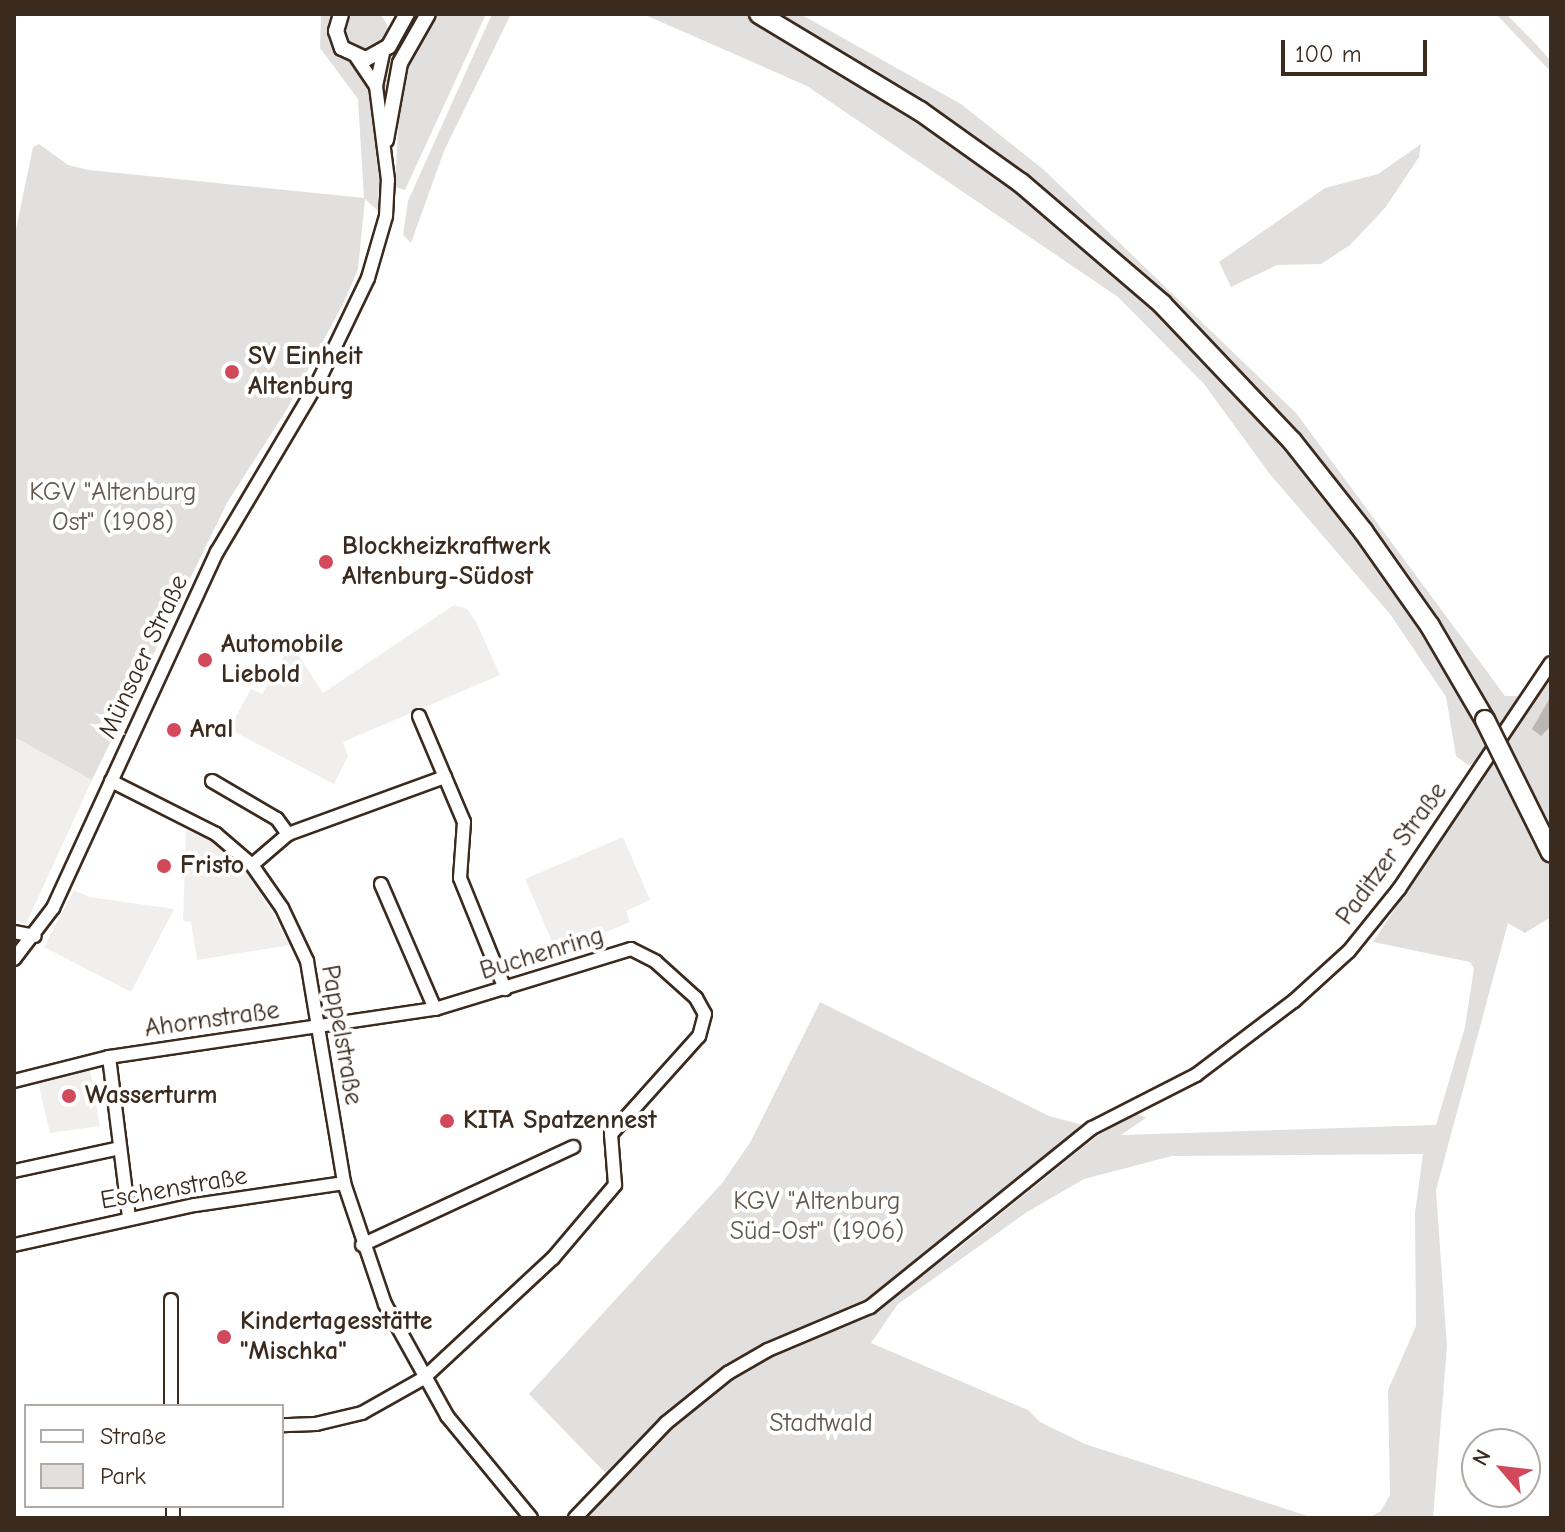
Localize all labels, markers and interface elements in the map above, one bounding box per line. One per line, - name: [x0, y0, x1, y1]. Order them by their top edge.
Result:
- scale bar: [1285, 24, 1431, 74]
- text: 100 m: [1295, 40, 1362, 68]
- place label: SV Einheit Altenburg: [248, 341, 363, 402]
- marker: SV Einheit Altenburg: [223, 363, 241, 381]
- park label: KGV "Altenburg Ost" (1908): [29, 477, 197, 538]
- place label: Blockheizkraftwerk Altenburg-Südost: [342, 531, 551, 592]
- marker: Blockheizkraftwerk Altenburg-Südost: [317, 553, 335, 571]
- street label: Münsaer Straße: [92, 570, 196, 744]
- place label: Automobile Liebold: [221, 629, 343, 690]
- marker: Automobile Liebold: [196, 651, 214, 669]
- place label: Aral: [190, 714, 233, 746]
- marker: Aral: [165, 721, 183, 739]
- street label: Paditzer Straße: [1330, 777, 1454, 931]
- place label: Fristo: [180, 850, 244, 882]
- marker: Fristo: [155, 857, 173, 875]
- street label: Buchenring: [476, 920, 608, 988]
- street label: Pappelstraße: [313, 963, 369, 1107]
- street label: Ahornstraße: [143, 995, 281, 1045]
- place label: Wasserturm: [85, 1080, 217, 1112]
- marker: Wasserturm: [60, 1087, 78, 1105]
- place label: KITA Spatzennest: [463, 1105, 657, 1137]
- marker: KITA Spatzennest: [438, 1112, 456, 1130]
- street label: Eschenstraße: [98, 1161, 250, 1217]
- park label: KGV "Altenburg Süd-Ost" (1906): [730, 1186, 904, 1248]
- place label: Kindertagesstätte "Mischka": [240, 1306, 432, 1368]
- marker: Kindertagesstätte "Mischka": [215, 1328, 233, 1346]
- legend: [24, 1404, 284, 1508]
- park label: Stadtwald: [769, 1408, 873, 1440]
- text: Straße: [100, 1422, 166, 1450]
- north arrow: [1461, 1428, 1541, 1508]
- text: N: [1467, 1445, 1496, 1470]
- text: Park: [100, 1462, 146, 1490]

